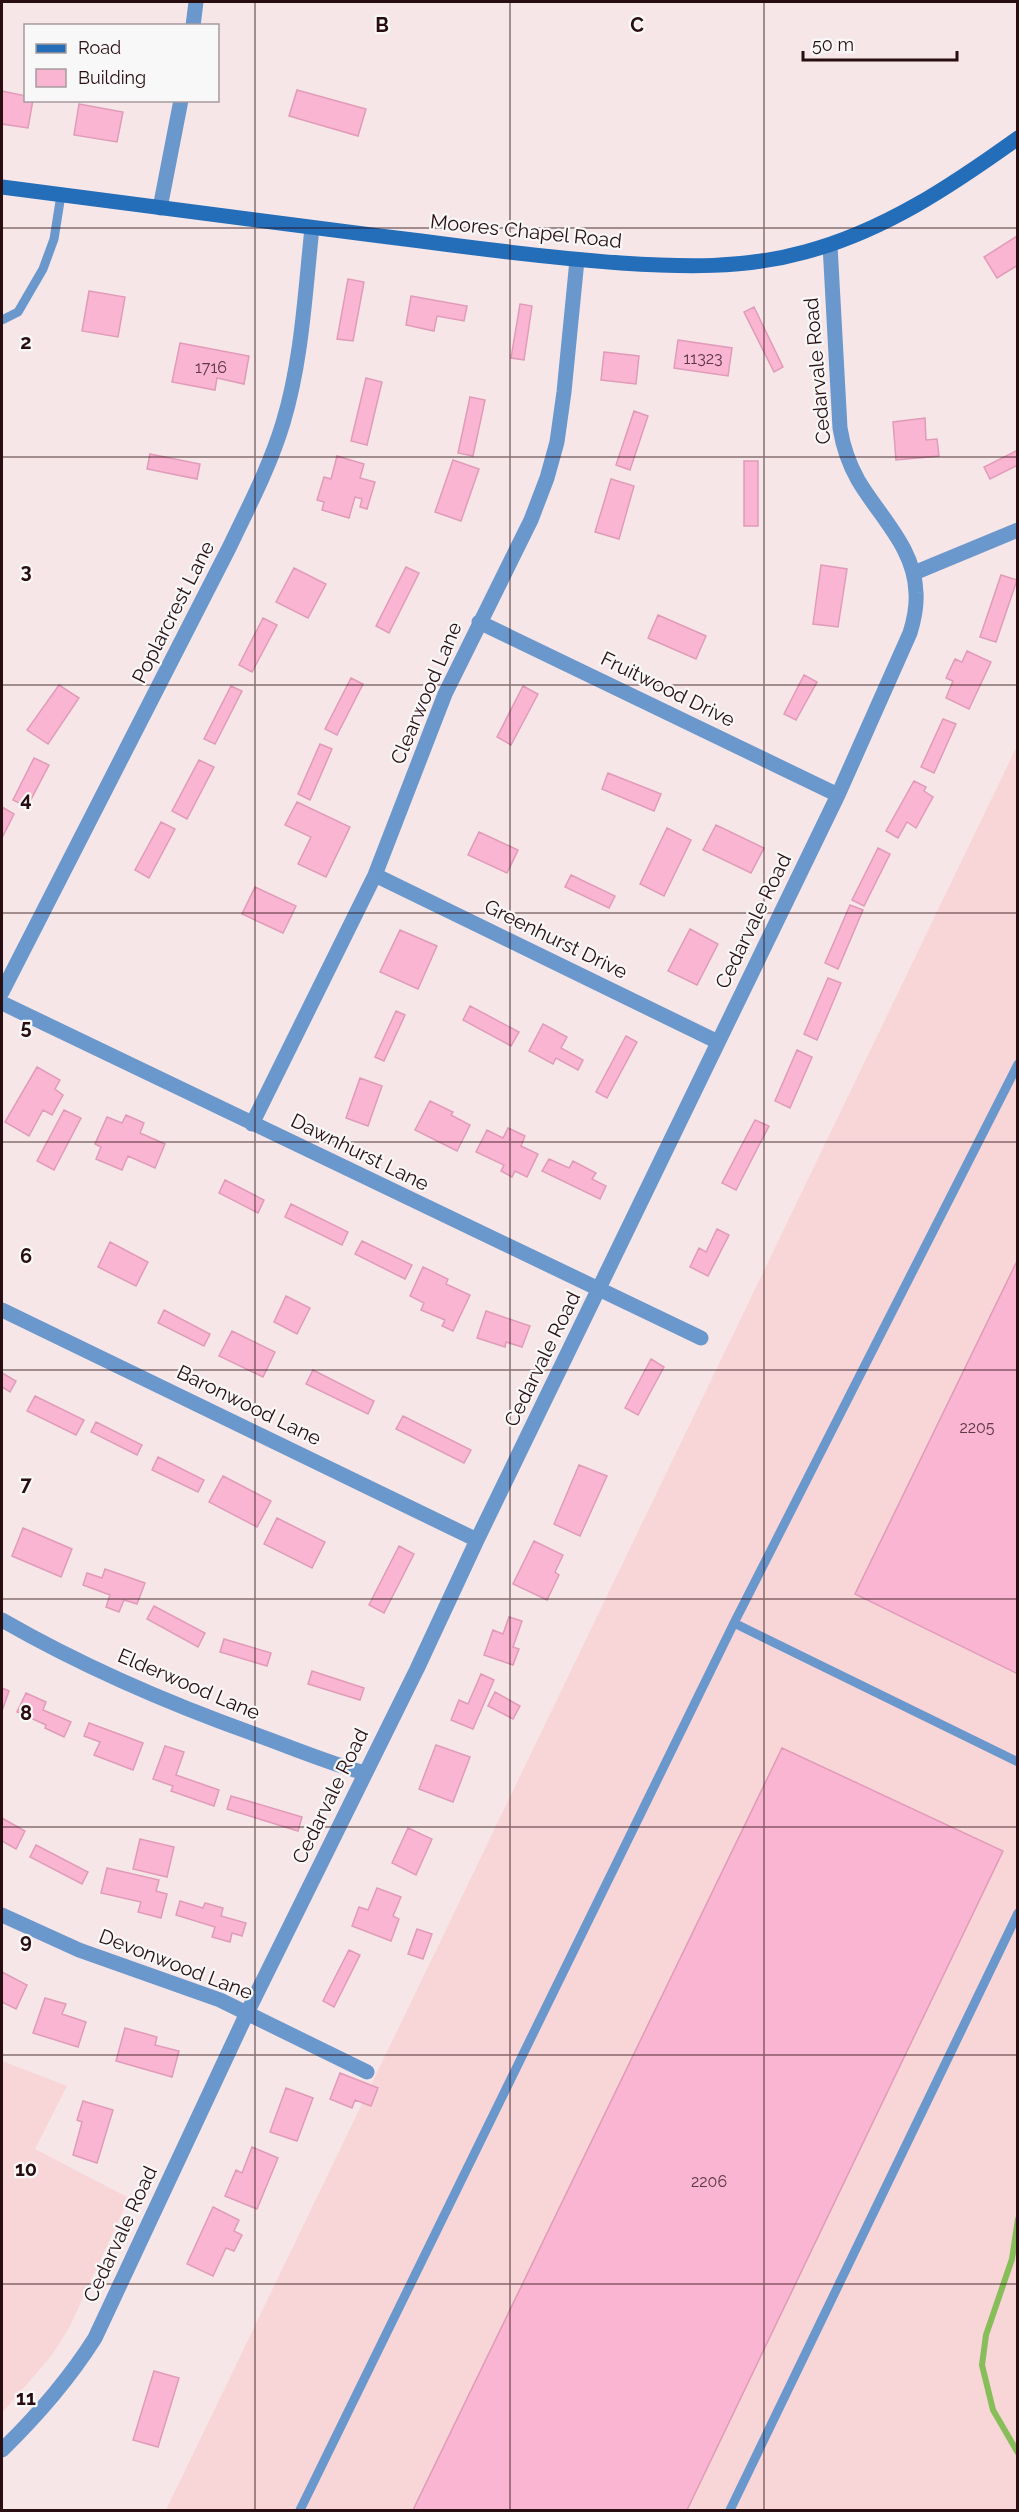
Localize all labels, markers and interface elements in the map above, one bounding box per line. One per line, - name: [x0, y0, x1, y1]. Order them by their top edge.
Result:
- text: B: [375, 13, 389, 37]
- text: C: [630, 13, 644, 37]
- legend: [24, 24, 219, 102]
- scale bar: [803, 24, 958, 62]
- text: 50 m: [812, 34, 854, 55]
- text: Road: [78, 37, 121, 58]
- text: Building: [78, 67, 146, 88]
- street label: Moores Chapel Road: [429, 209, 623, 253]
- street label: Cedarvale Road: [799, 297, 835, 445]
- text: 2: [20, 330, 32, 354]
- house number: 11323: [683, 349, 723, 368]
- house number: 1716: [195, 358, 227, 377]
- street label: Poplarcrest Lane: [127, 537, 219, 687]
- text: 3: [20, 559, 32, 583]
- street label: Clearwood Lane: [385, 618, 467, 768]
- street label: Fruitwood Drive: [597, 646, 739, 732]
- text: 4: [20, 787, 32, 811]
- street label: Cedarvale Road: [710, 850, 796, 992]
- street label: Greenhurst Drive: [481, 894, 632, 984]
- text: 5: [20, 1015, 32, 1039]
- street label: Dawnhurst Lane: [287, 1108, 433, 1196]
- text: 6: [20, 1244, 32, 1268]
- street label: Cedarvale Road: [499, 1288, 585, 1430]
- street label: Baronwood Lane: [173, 1360, 325, 1450]
- house number: 2205: [959, 1418, 995, 1437]
- text: 7: [20, 1472, 32, 1496]
- street label: Elderwood Lane: [114, 1643, 264, 1725]
- text: 8: [20, 1701, 32, 1725]
- street label: Cedarvale Road: [287, 1725, 373, 1867]
- street label: Devonwood Lane: [96, 1924, 256, 2004]
- text: 9: [20, 1929, 32, 1953]
- text: 10: [15, 2157, 37, 2181]
- street label: Cedarvale Road: [78, 2162, 162, 2306]
- house number: 2206: [691, 2172, 727, 2191]
- text: 11: [16, 2386, 36, 2410]

